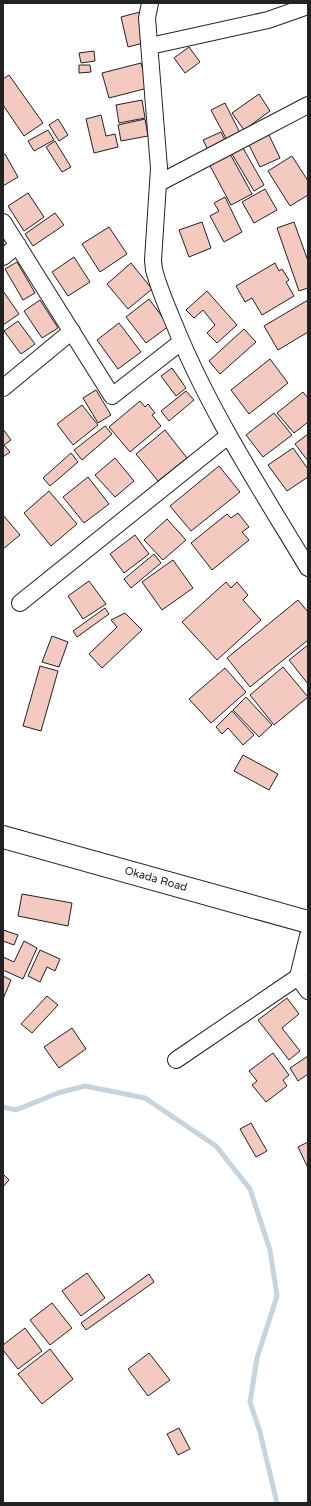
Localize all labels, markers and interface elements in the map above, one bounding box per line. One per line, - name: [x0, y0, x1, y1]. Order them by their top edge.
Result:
- street label: Okada Road: [123, 864, 189, 894]

